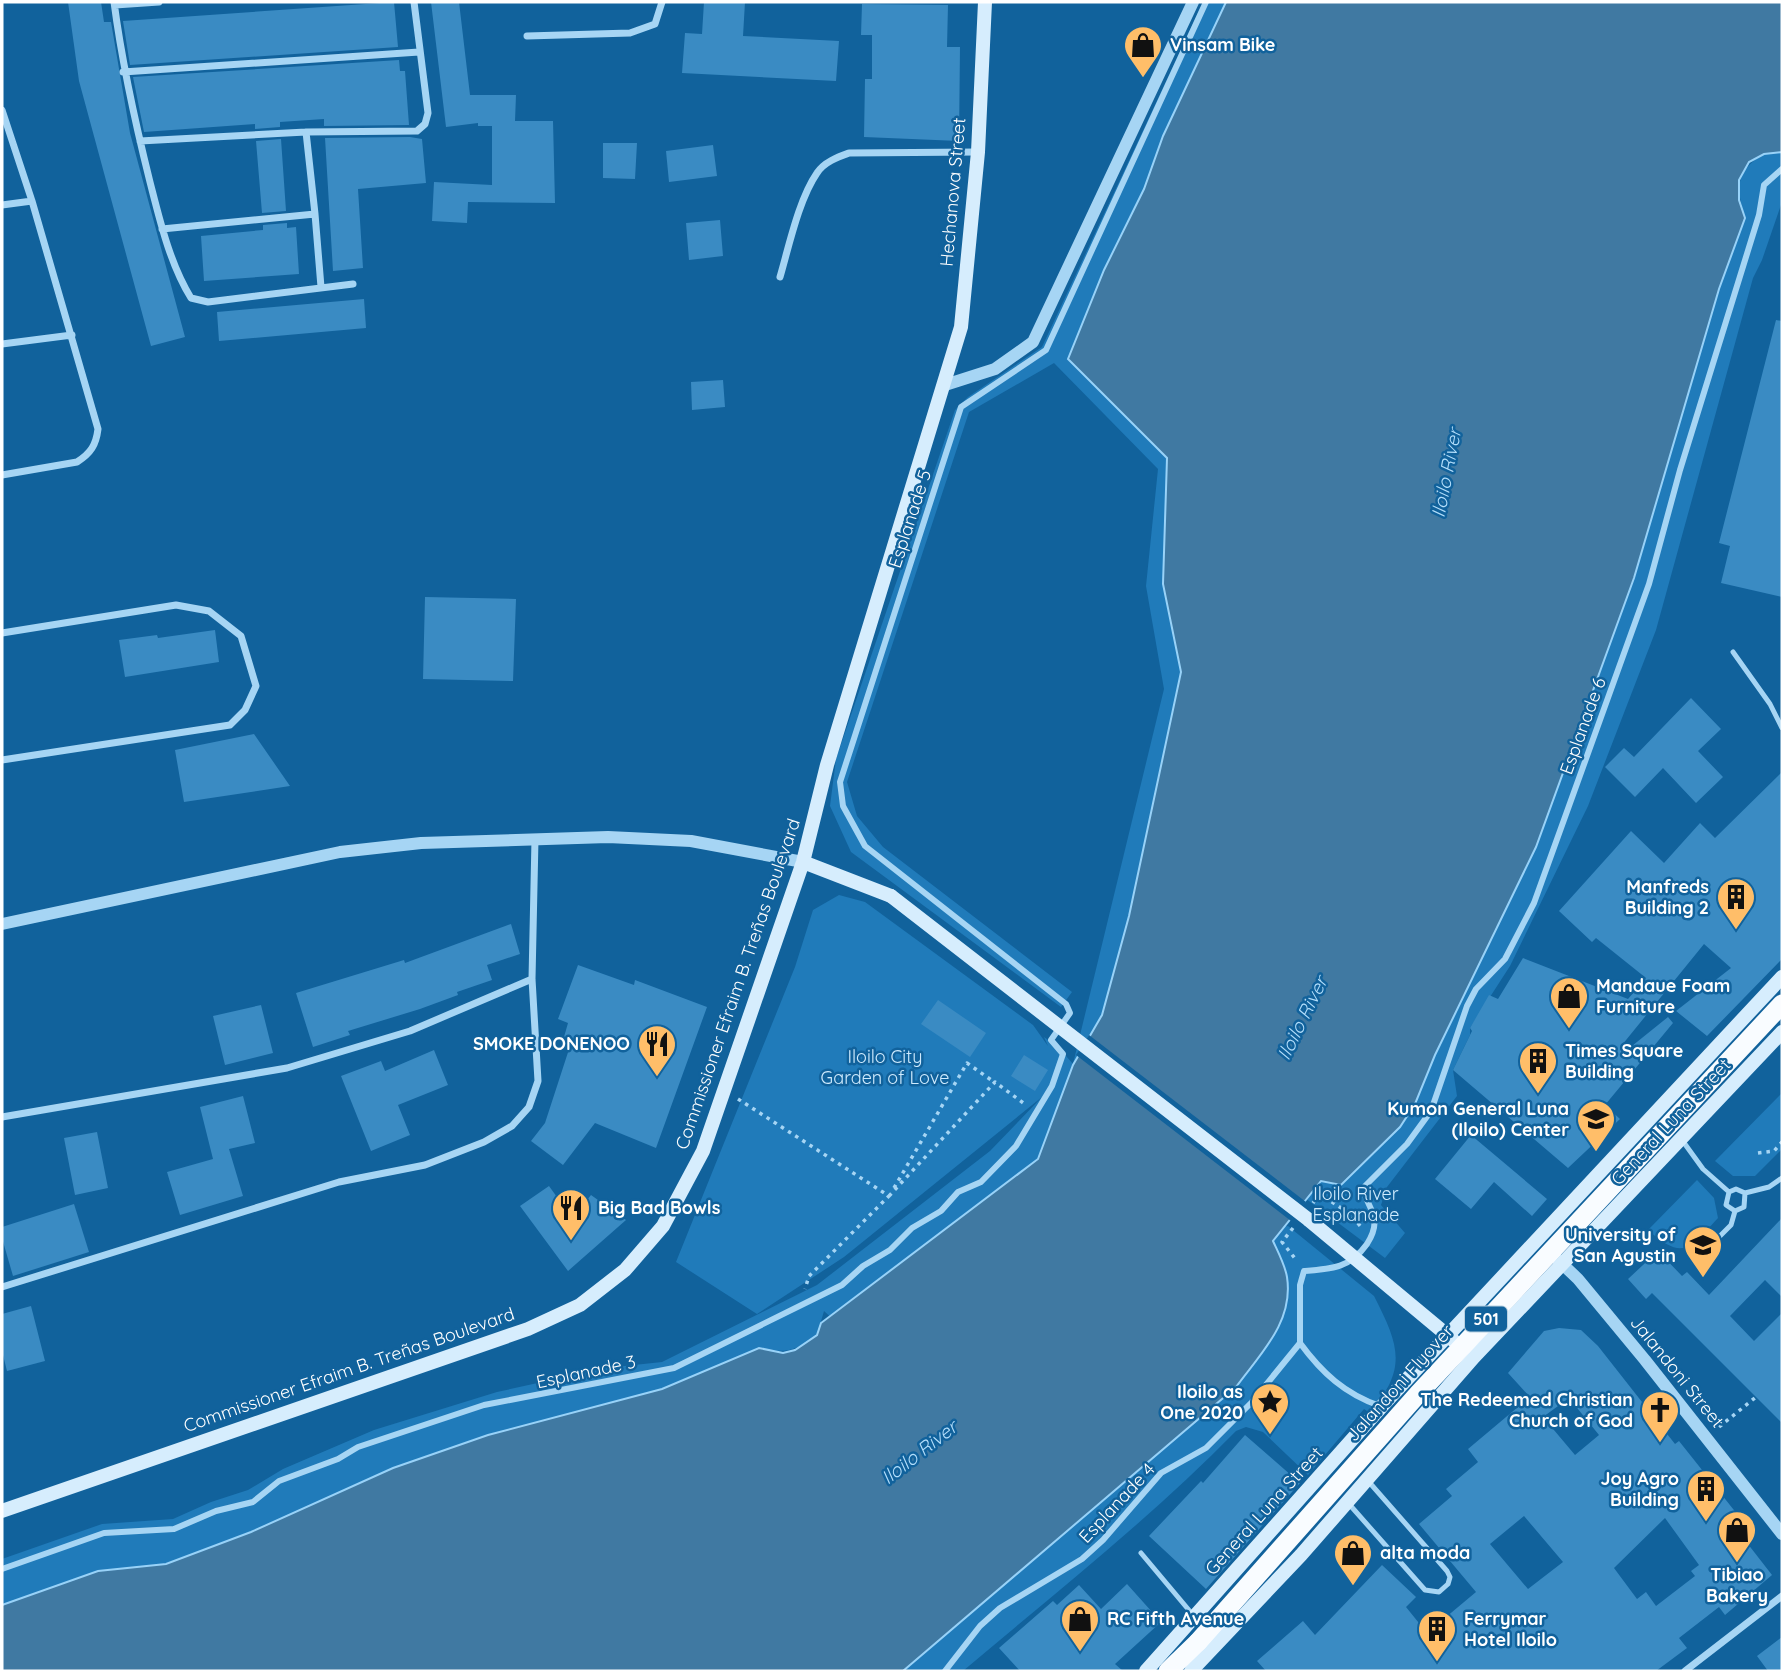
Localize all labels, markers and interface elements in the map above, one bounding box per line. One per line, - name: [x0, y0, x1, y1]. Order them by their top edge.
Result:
- shop icon: Vinsam Bike: [1122, 24, 1164, 79]
- place label: Vinsam Bike: [1170, 33, 1275, 56]
- street label: Hechanova Street: [935, 117, 970, 267]
- water label: Iloilo River: [1426, 424, 1467, 520]
- street label: Esplanade 5: [883, 467, 936, 571]
- street label: Esplanade 6: [1554, 674, 1611, 778]
- street label: Commissioner Efraim B. Treñas Boulevard: [670, 815, 805, 1152]
- place label: Manfreds Building 2: [1625, 875, 1709, 919]
- building icon: Manfreds Building 2: [1715, 876, 1757, 931]
- water label: Iloilo River: [1271, 970, 1334, 1064]
- place label: Mandaue Foam Furniture: [1596, 974, 1730, 1018]
- shop icon: Mandaue Foam Furniture: [1548, 975, 1590, 1030]
- restaurant icon: SMOKE DONENOO: [636, 1023, 678, 1078]
- place label: SMOKE DONENOO: [473, 1032, 630, 1055]
- place label: Times Square Building: [1565, 1039, 1683, 1083]
- building icon: Times Square Building: [1517, 1040, 1559, 1095]
- park label: Iloilo City Garden of Love: [821, 1045, 949, 1089]
- street label: General Luna Street: [1606, 1053, 1735, 1190]
- place label: Kumon General Luna (Iloilo) Center: [1387, 1097, 1569, 1141]
- school or university icon: Kumon General Luna (Iloilo) Center: [1575, 1098, 1617, 1153]
- park label: Iloilo River Esplanade: [1312, 1182, 1400, 1226]
- restaurant icon: Big Bad Bowls: [550, 1187, 592, 1242]
- place label: Big Bad Bowls: [598, 1196, 721, 1219]
- place label: University of San Agustin: [1565, 1223, 1676, 1267]
- school or university icon: University of San Agustin: [1682, 1224, 1724, 1279]
- street label: Commissioner Efraim B. Treñas Boulevard: [180, 1302, 517, 1437]
- road number: 501: [1465, 1306, 1507, 1331]
- street label: Jalandoni Street: [1625, 1311, 1729, 1432]
- street label: Jalandoni Flyover: [1341, 1320, 1458, 1446]
- street label: Esplanade 3: [534, 1350, 638, 1393]
- place label: Iloilo as One 2020: [1160, 1380, 1243, 1424]
- place icon: Iloilo as One 2020: [1249, 1381, 1291, 1436]
- place label: The Redeemed Christian Church of God: [1420, 1388, 1633, 1432]
- church icon: The Redeemed Christian Church of God: [1639, 1389, 1681, 1444]
- water label: Iloilo River: [876, 1413, 964, 1489]
- street label: General Luna Street: [1200, 1442, 1327, 1580]
- street label: Esplanade 4: [1074, 1458, 1160, 1548]
- place label: Joy Agro Building: [1601, 1467, 1679, 1511]
- building icon: Joy Agro Building: [1685, 1468, 1727, 1523]
- shop icon: Tibiao Bakery: [1716, 1509, 1758, 1564]
- shop icon: alta moda: [1332, 1532, 1374, 1587]
- place label: alta moda: [1380, 1541, 1470, 1564]
- place label: Tibiao Bakery: [1706, 1563, 1768, 1607]
- shop icon: RC Fifth Avenue: [1059, 1598, 1101, 1653]
- place label: RC Fifth Avenue: [1107, 1607, 1244, 1630]
- place label: Ferrymar Hotel Iloilo: [1464, 1607, 1557, 1651]
- building icon: Ferrymar Hotel Iloilo: [1416, 1608, 1458, 1663]

